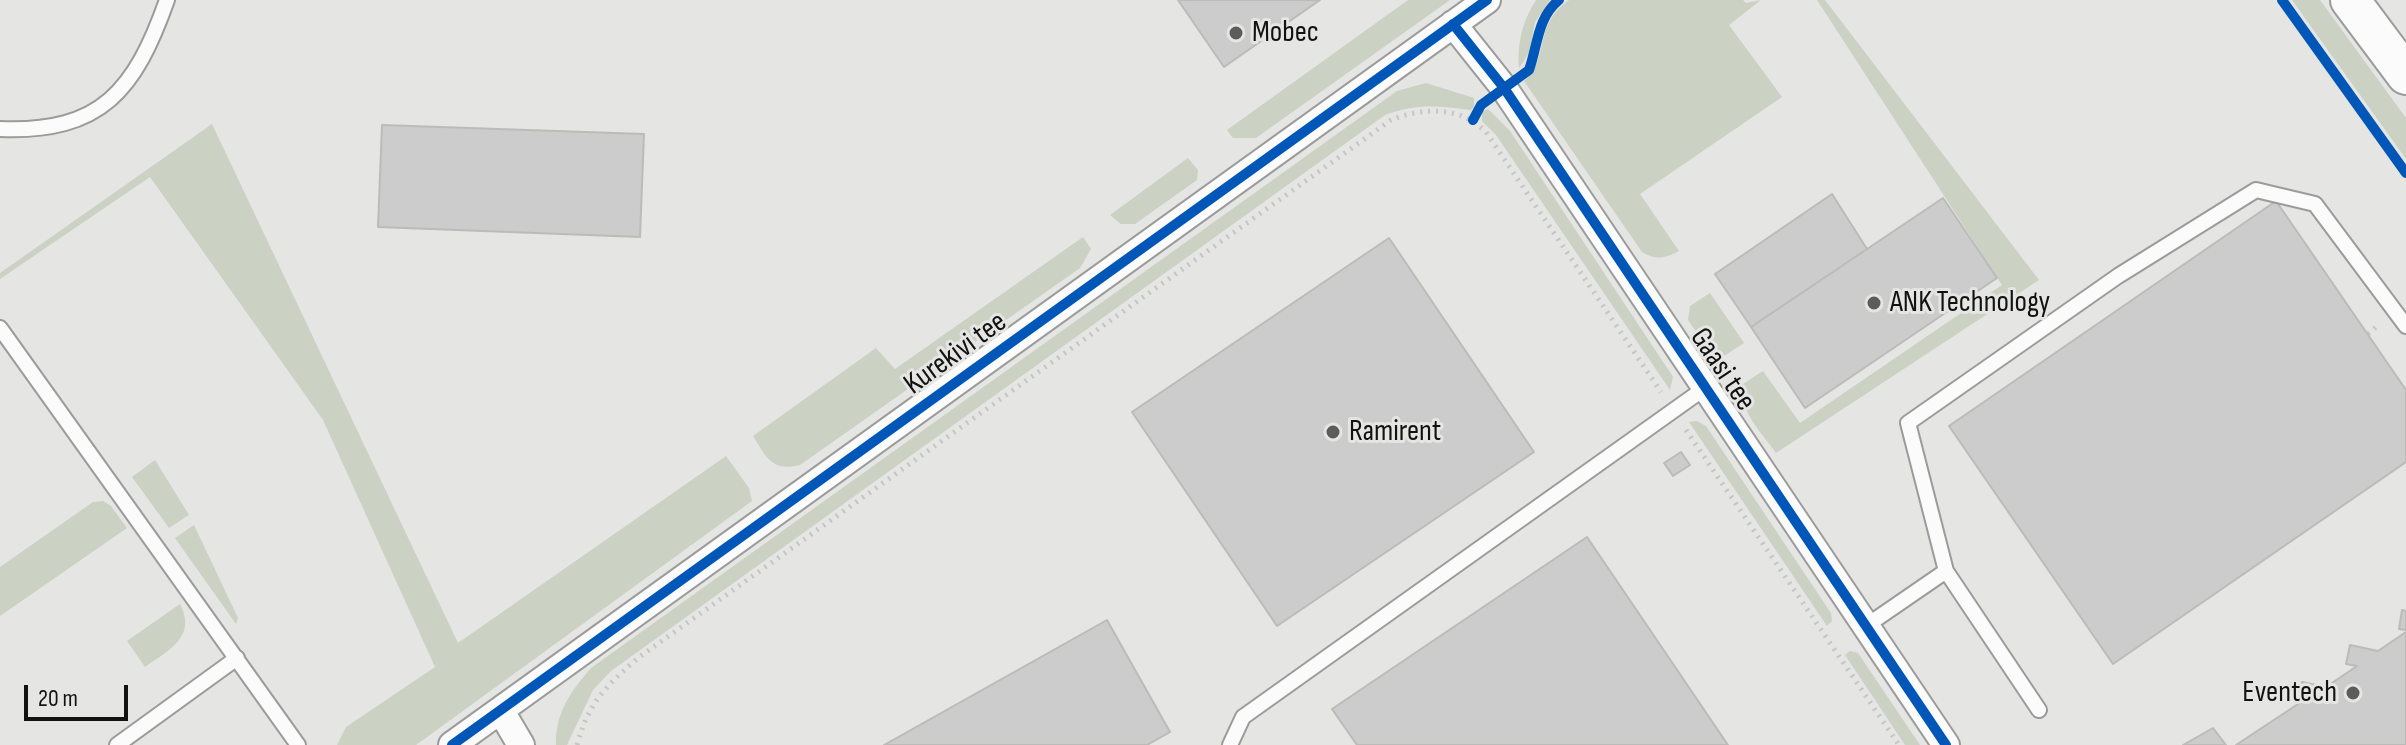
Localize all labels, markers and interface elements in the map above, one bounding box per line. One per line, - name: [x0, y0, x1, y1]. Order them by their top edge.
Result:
- place label: Mobec: [1252, 15, 1319, 51]
- marker: Mobec: [1227, 24, 1245, 42]
- place label: ANK Technology: [1890, 285, 2050, 321]
- marker: ANK Technology: [1865, 294, 1883, 312]
- street label: Kurekivi tee: [898, 305, 1014, 403]
- street label: Gaasi tee: [1681, 322, 1763, 418]
- place label: Ramirent: [1349, 414, 1441, 450]
- marker: Ramirent: [1324, 423, 1342, 441]
- scale bar: [28, 669, 132, 719]
- place label: Eventech: [2242, 675, 2337, 711]
- text: 20 m: [38, 684, 78, 713]
- marker: Eventech: [2344, 684, 2362, 702]

